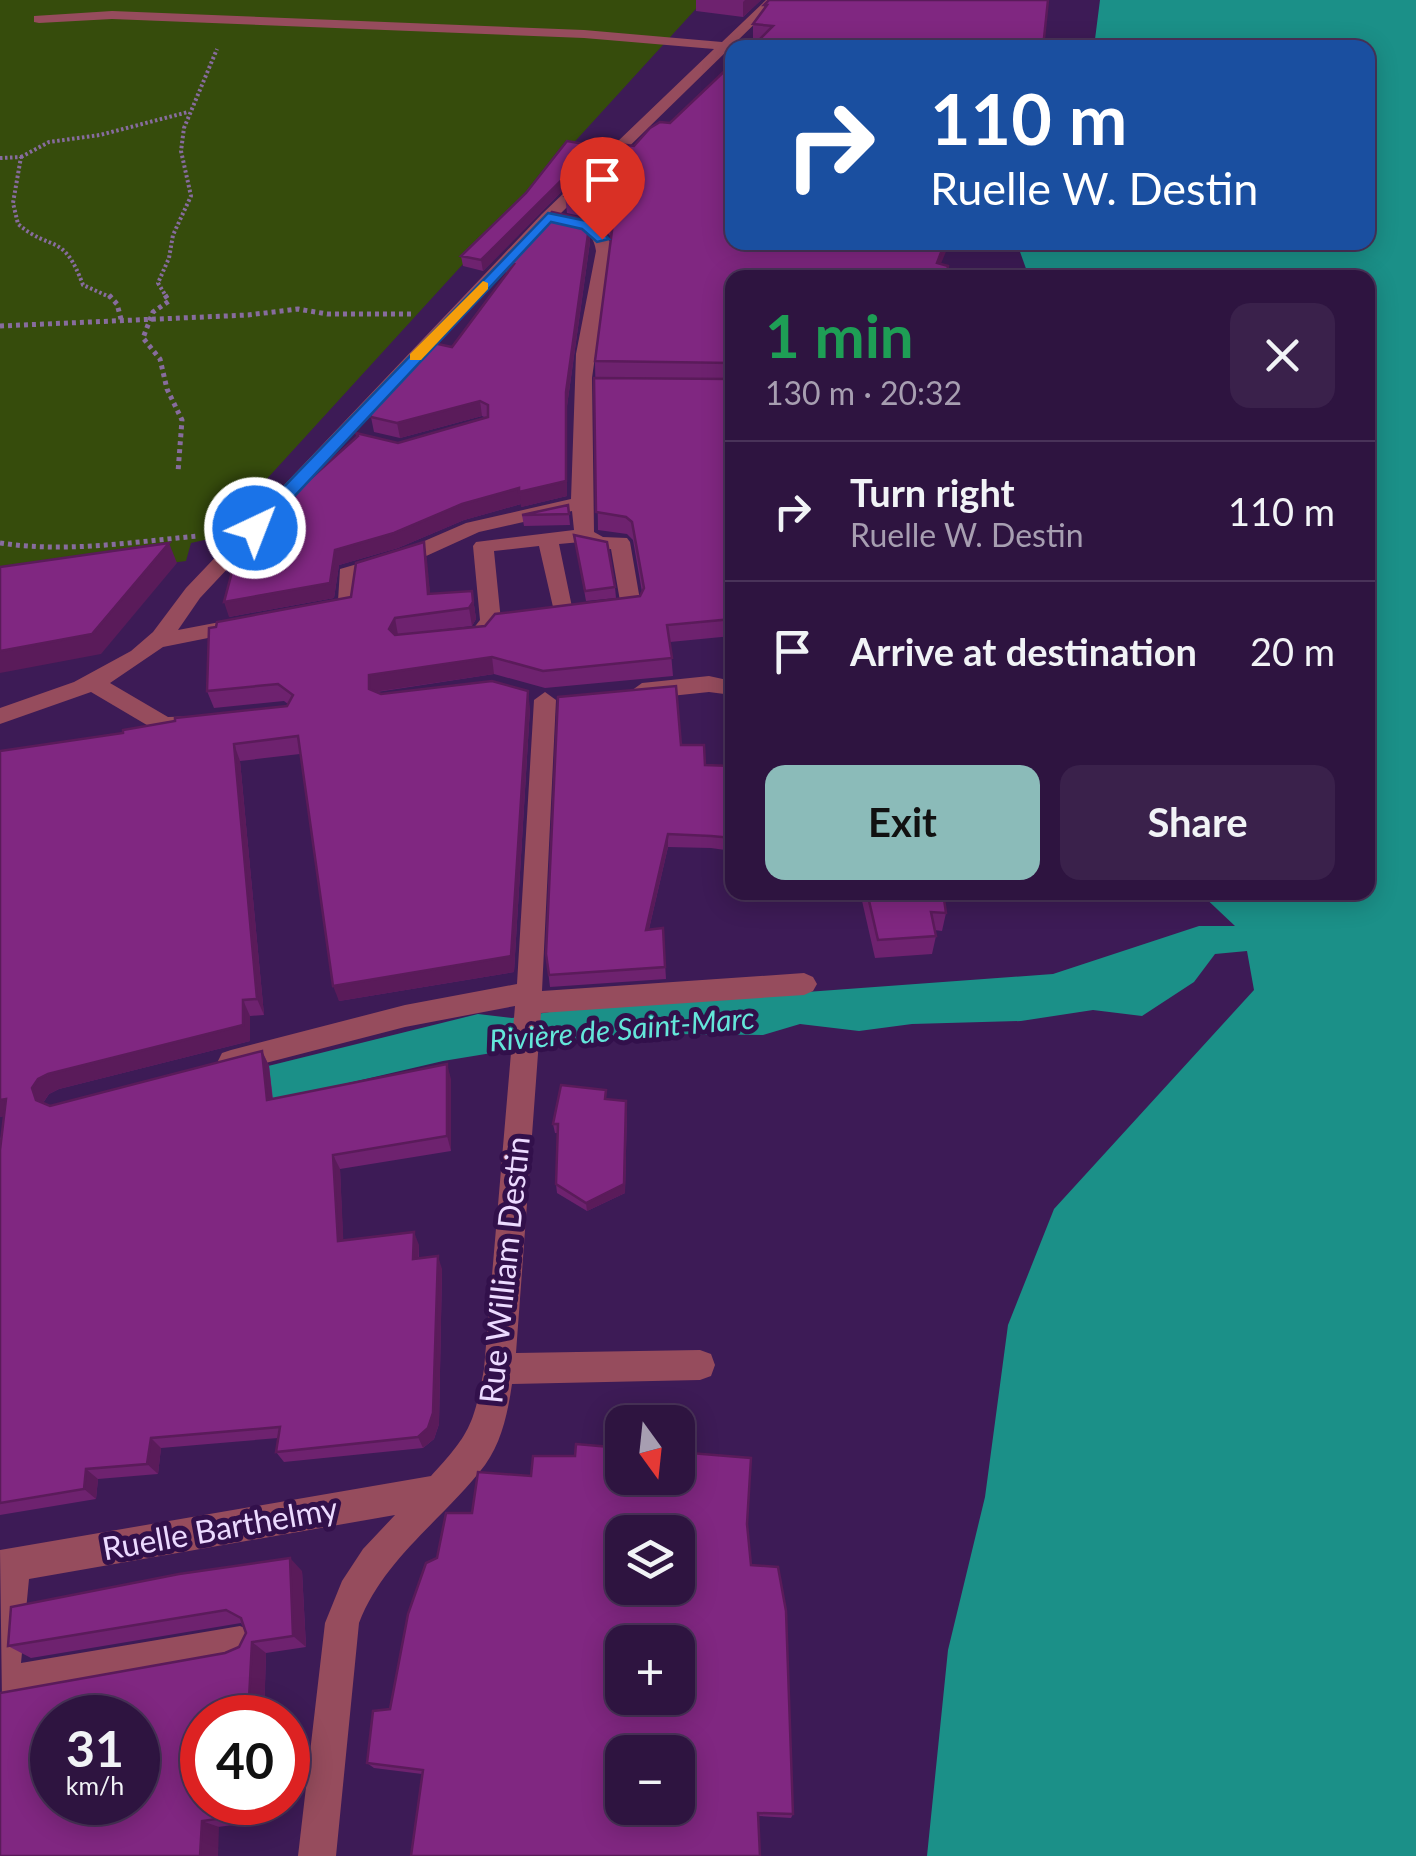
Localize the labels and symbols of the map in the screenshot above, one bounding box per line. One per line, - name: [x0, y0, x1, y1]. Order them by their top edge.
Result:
- pin: [560, 137, 645, 240]
- position arrow: [203, 476, 307, 580]
- water label: Rivière de Saint-Marc: [488, 998, 756, 1058]
- street label: Rue William Destin: [470, 1134, 537, 1405]
- north arrow: [605, 1405, 695, 1495]
- street label: Ruelle Barthelmy: [99, 1488, 341, 1567]
- speed limit sign: 40: [180, 1695, 310, 1825]

